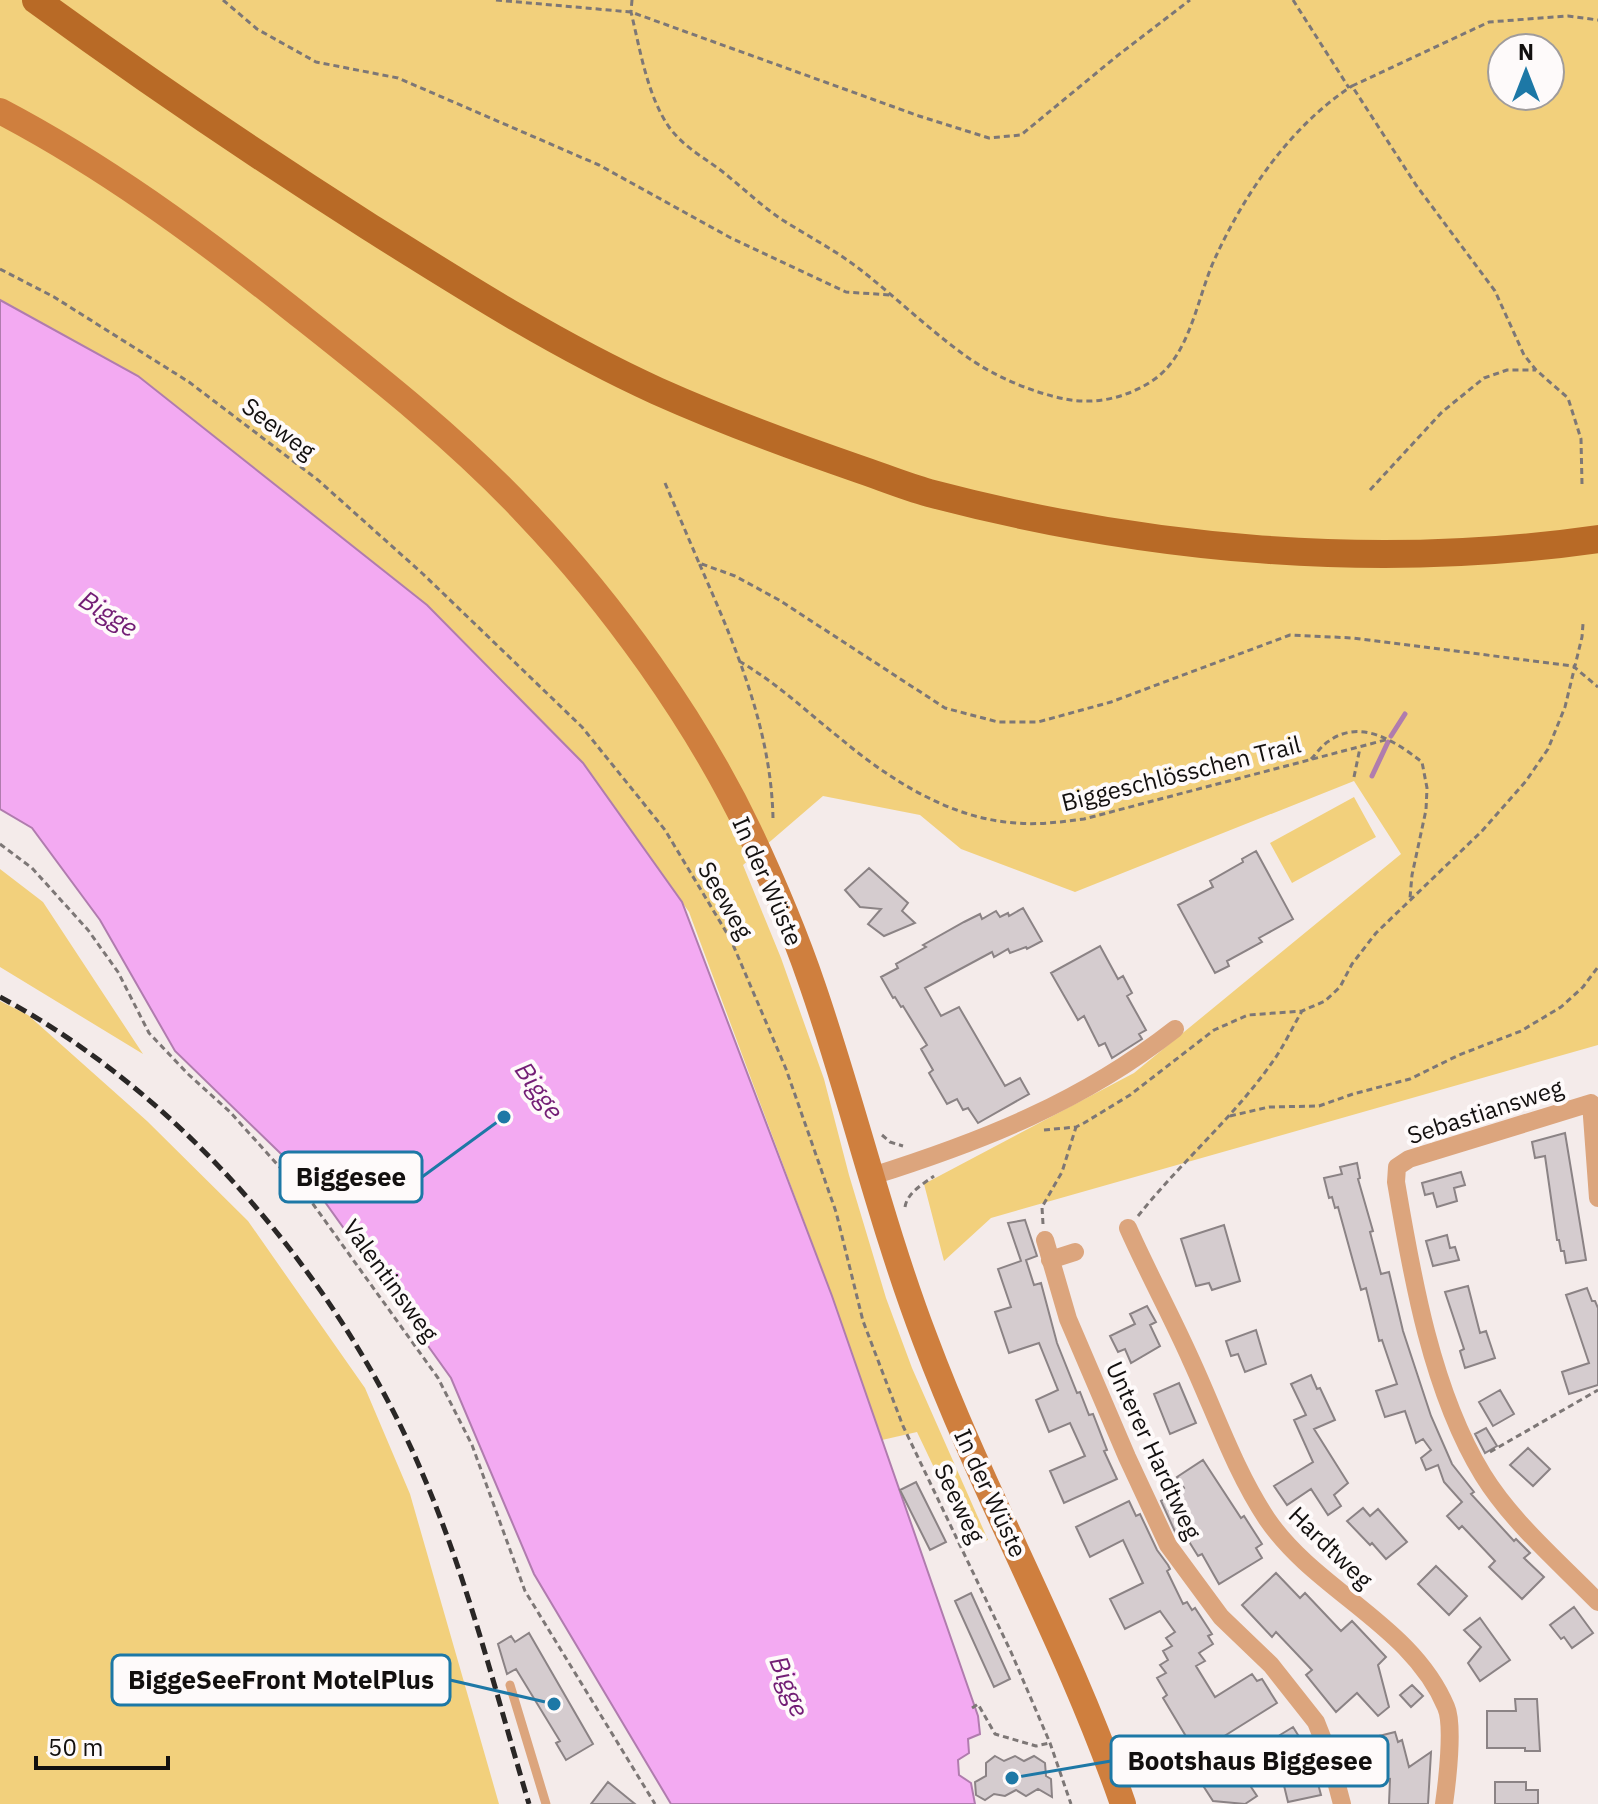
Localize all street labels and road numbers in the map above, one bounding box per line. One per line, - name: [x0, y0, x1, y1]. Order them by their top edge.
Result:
- street label: Seeweg: [236, 390, 323, 466]
- street label: Biggeschlösschen Trail: [1058, 728, 1304, 818]
- street label: In der Wüste: [725, 811, 811, 951]
- street label: Seeweg: [691, 855, 761, 945]
- street label: Sebastiansweg: [1403, 1071, 1567, 1151]
- street label: Valentinsweg: [336, 1212, 446, 1348]
- street label: Unterer Hardtweg: [1099, 1356, 1209, 1544]
- street label: In der Wüste: [947, 1424, 1035, 1562]
- street label: Seeweg: [927, 1458, 993, 1548]
- street label: Hardtweg: [1282, 1499, 1380, 1595]

